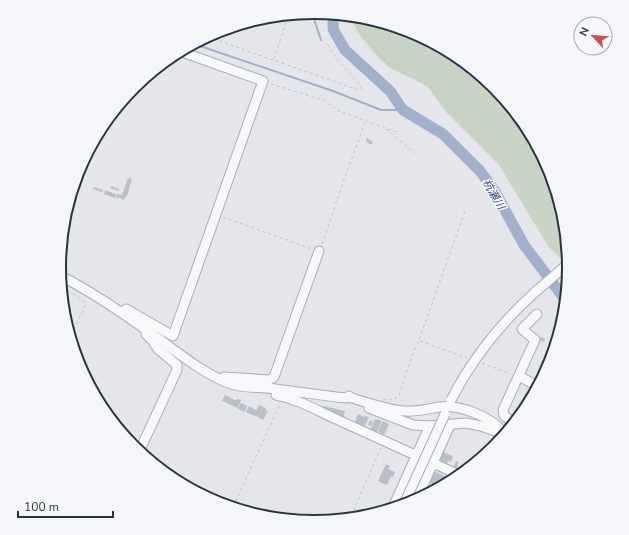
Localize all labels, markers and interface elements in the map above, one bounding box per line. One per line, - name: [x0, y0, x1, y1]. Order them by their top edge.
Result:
- north arrow: [573, 16, 613, 56]
- text: N: [576, 25, 593, 39]
- water label: 杭瀬川: [479, 176, 509, 213]
- scale bar: [18, 493, 113, 519]
- text: 100 m: [24, 499, 59, 515]

